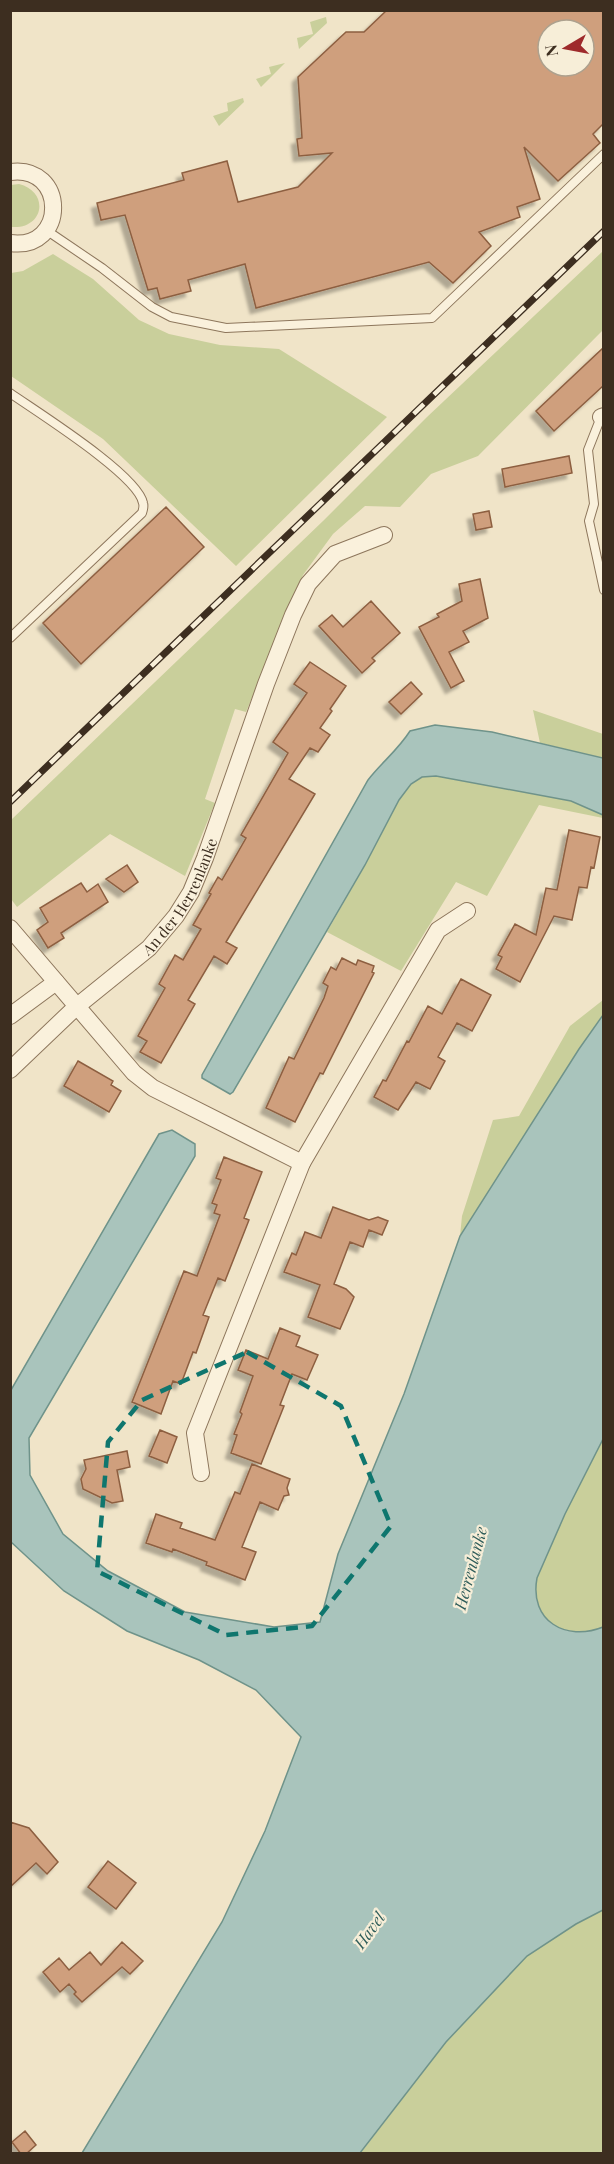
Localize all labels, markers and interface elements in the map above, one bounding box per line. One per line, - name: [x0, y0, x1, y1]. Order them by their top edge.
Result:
- north arrow: [536, 18, 596, 78]
- text: N: [539, 43, 562, 58]
- street label: An der Herrenlanke: [138, 835, 221, 960]
- water label: Herrenlanke: [449, 1524, 491, 1613]
- water label: Havel: [348, 1907, 390, 1953]

